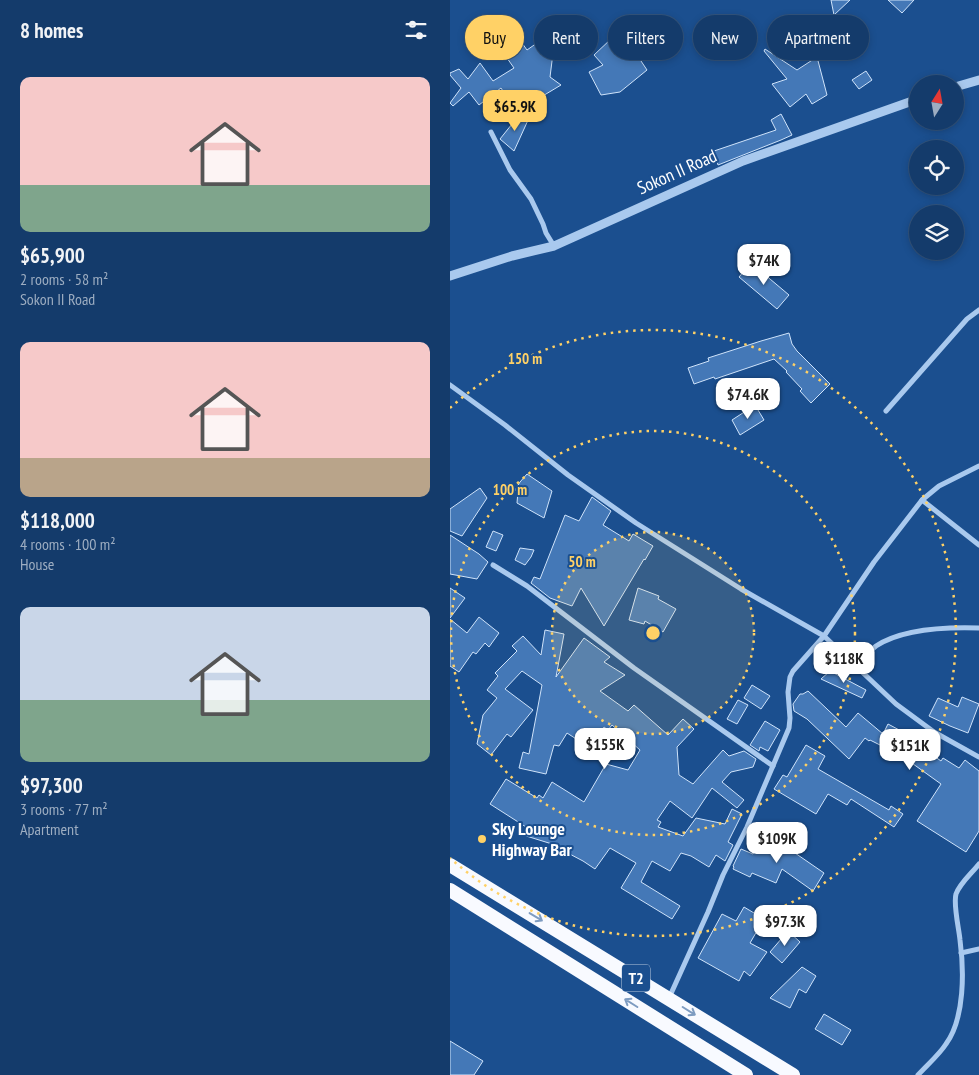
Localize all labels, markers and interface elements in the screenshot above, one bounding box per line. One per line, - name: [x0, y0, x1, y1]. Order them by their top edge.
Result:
- chip: Buy: [465, 15, 524, 60]
- chip: Rent: [534, 15, 598, 60]
- chip: Filters: [608, 15, 683, 60]
- chip: New: [693, 15, 757, 60]
- chip: Apartment: [767, 15, 869, 60]
- icon: filters: [402, 16, 430, 44]
- text: 8 homes: [20, 17, 83, 44]
- north arrow: [909, 75, 964, 130]
- map controls: [909, 75, 964, 260]
- pin: $65.9K: [474, 90, 556, 132]
- text: $65.9K: [494, 96, 536, 116]
- icon: home: [180, 109, 270, 199]
- button: locate: [909, 140, 964, 195]
- street label: Sokon II Road: [633, 144, 720, 199]
- button: layers: [909, 205, 964, 260]
- text: $65,900: [20, 242, 85, 269]
- pin: $74K: [734, 244, 794, 286]
- text: $74K: [748, 250, 780, 270]
- text: 2 rooms · 58 m²: [20, 269, 108, 289]
- text: Sokon II Road: [20, 289, 95, 309]
- text: 150 m: [508, 349, 542, 368]
- icon: home: [180, 374, 270, 464]
- pin: $74.6K: [707, 378, 789, 420]
- text: $74.6K: [727, 384, 769, 404]
- text: 100 m: [493, 480, 527, 499]
- text: $118,000: [20, 507, 95, 534]
- text: 4 rooms · 100 m²: [20, 534, 116, 554]
- text: 50 m: [568, 552, 596, 571]
- text: House: [20, 554, 54, 574]
- centre of rings: [644, 624, 662, 642]
- icon: home: [180, 639, 270, 729]
- pin: $118K: [809, 642, 879, 684]
- text: $118K: [825, 648, 863, 668]
- pin: $155K: [570, 728, 640, 770]
- pin: $151K: [875, 728, 945, 771]
- text: $155K: [586, 734, 624, 754]
- text: $151K: [891, 735, 929, 755]
- text: $97,300: [20, 772, 83, 799]
- text: 3 rooms · 77 m²: [20, 799, 108, 819]
- place label: Sky Lounge Highway Bar: [492, 817, 572, 861]
- text: Apartment: [20, 819, 79, 839]
- pin: $109K: [742, 822, 812, 864]
- text: $109K: [758, 828, 796, 848]
- marker: Sky Lounge Highway Bar: [476, 833, 488, 845]
- pin: $97.3K: [744, 904, 826, 947]
- text: $97.3K: [765, 911, 805, 931]
- one-way arrow: [528, 912, 542, 922]
- road number: T2: [622, 964, 650, 991]
- one-way arrow: [624, 998, 638, 1008]
- one-way arrow: [682, 1006, 696, 1016]

